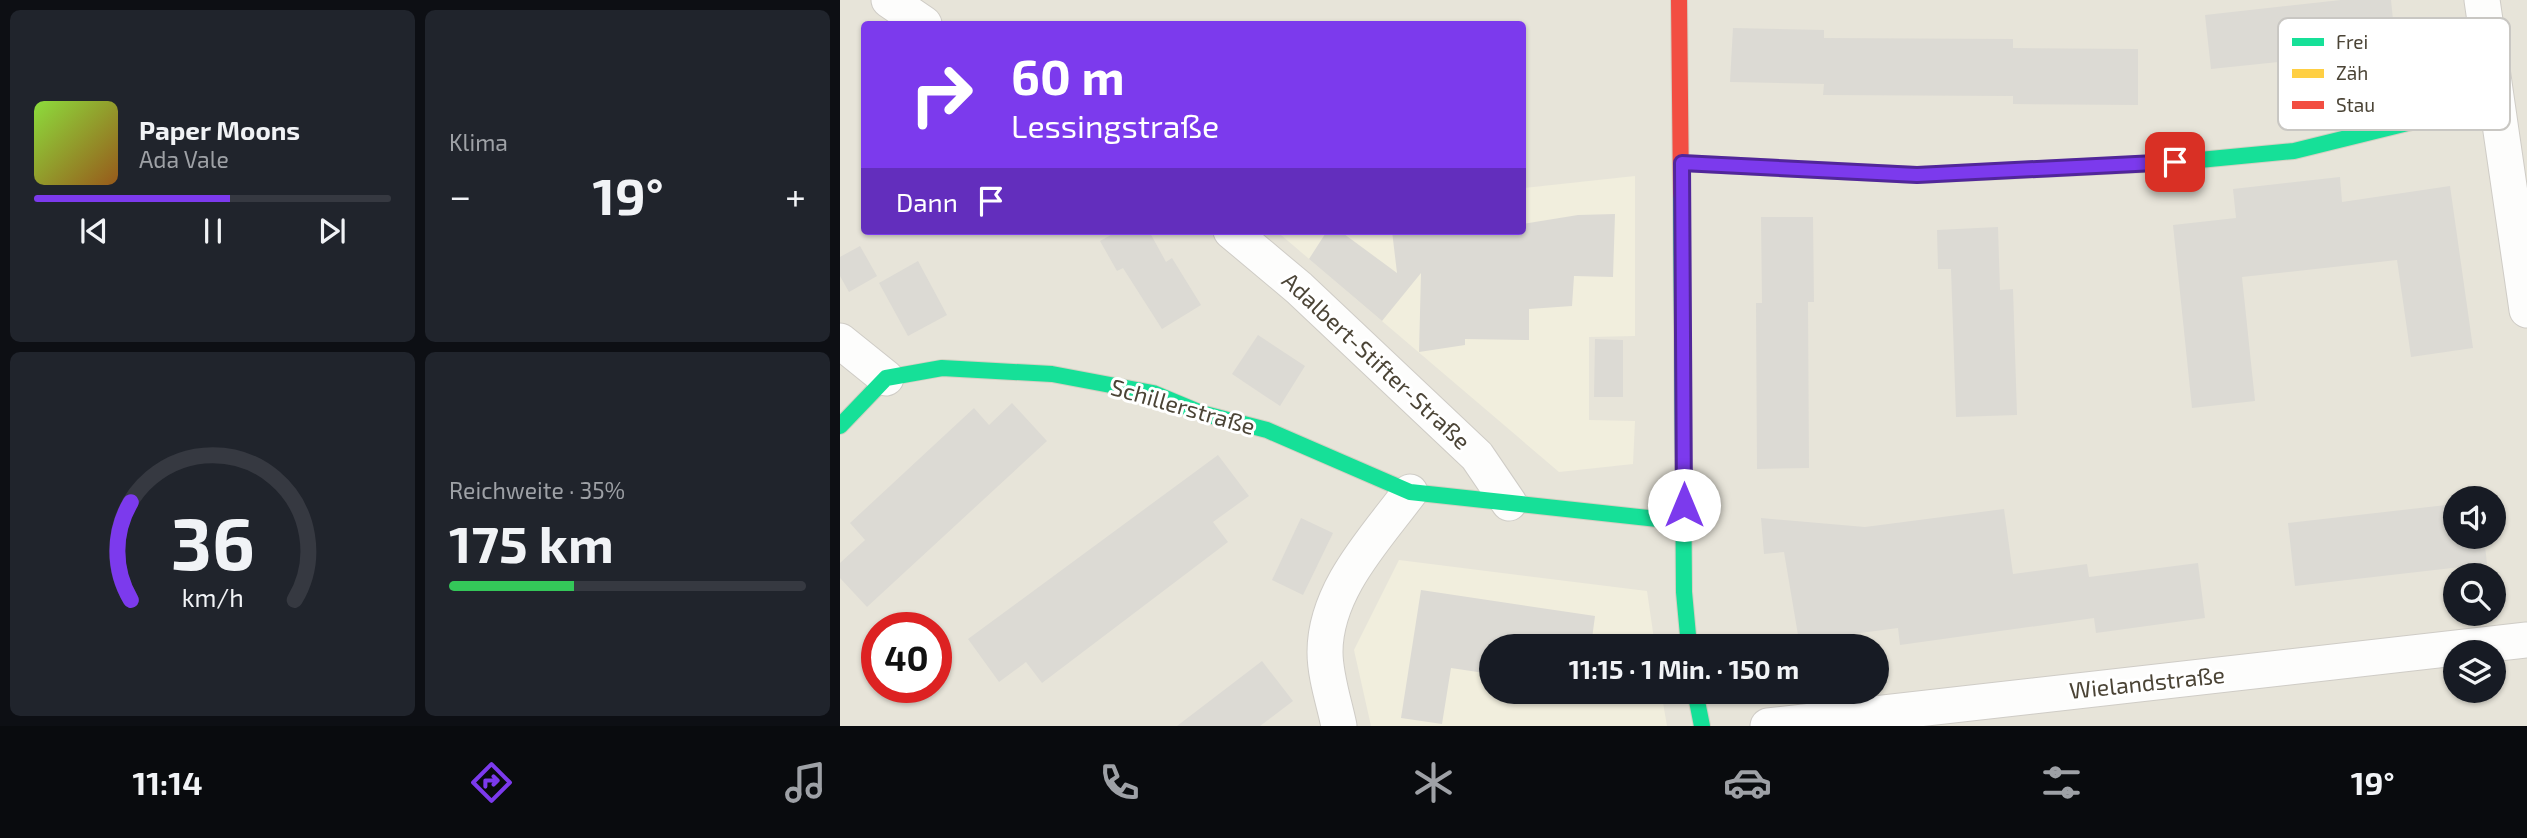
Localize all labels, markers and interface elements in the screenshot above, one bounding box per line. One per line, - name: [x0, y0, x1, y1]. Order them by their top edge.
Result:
- legend: [2278, 18, 2510, 130]
- text: Frei: [2336, 30, 2368, 53]
- text: 60 m: [1011, 46, 1125, 105]
- icon: right: [896, 49, 987, 140]
- text: Zäh: [2336, 61, 2368, 84]
- text: Stau: [2336, 93, 2375, 116]
- text: Lessingstraße: [1011, 106, 1219, 144]
- text: Paper Moons: [139, 114, 300, 145]
- text: Klima: [449, 128, 508, 156]
- pin: [2145, 132, 2205, 192]
- icon: arrive: [2156, 143, 2194, 181]
- text: Ada Vale: [139, 145, 229, 173]
- text: 19°: [593, 163, 664, 225]
- text: −: [449, 172, 471, 218]
- text: +: [785, 172, 806, 218]
- icon: arrive: [972, 182, 1010, 220]
- text: Dann: [896, 186, 958, 217]
- icon: previous: [75, 212, 113, 250]
- icon: pause: [194, 212, 232, 250]
- icon: next: [313, 212, 351, 250]
- street label: Adalbert-Stifter-Straße: [1277, 266, 1477, 455]
- street label: Schillerstraße: [1108, 372, 1259, 440]
- position arrow: [1647, 468, 1721, 542]
- text: Reichweite · 35%: [449, 476, 625, 504]
- map controls: [2443, 486, 2506, 703]
- button: sound: [2443, 486, 2506, 549]
- text: 36: [170, 497, 255, 585]
- text: 175 km: [449, 511, 614, 573]
- button: search: [2443, 563, 2506, 626]
- text: km/h: [181, 582, 244, 612]
- speed limit sign: 40: [861, 612, 952, 703]
- button: layers: [2443, 640, 2506, 703]
- text: 11:15 · 1 Min. · 150 m: [1569, 653, 1799, 684]
- street label: Wielandstraße: [2068, 660, 2226, 704]
- icon: directions: [467, 758, 516, 807]
- icon: music: [781, 758, 830, 807]
- icon: phone: [1095, 758, 1144, 807]
- icon: climate: [1409, 758, 1458, 807]
- icon: car: [1723, 758, 1772, 807]
- icon: filters: [2037, 758, 2086, 807]
- text: 11:14: [132, 763, 203, 801]
- text: 19°: [2351, 763, 2394, 801]

